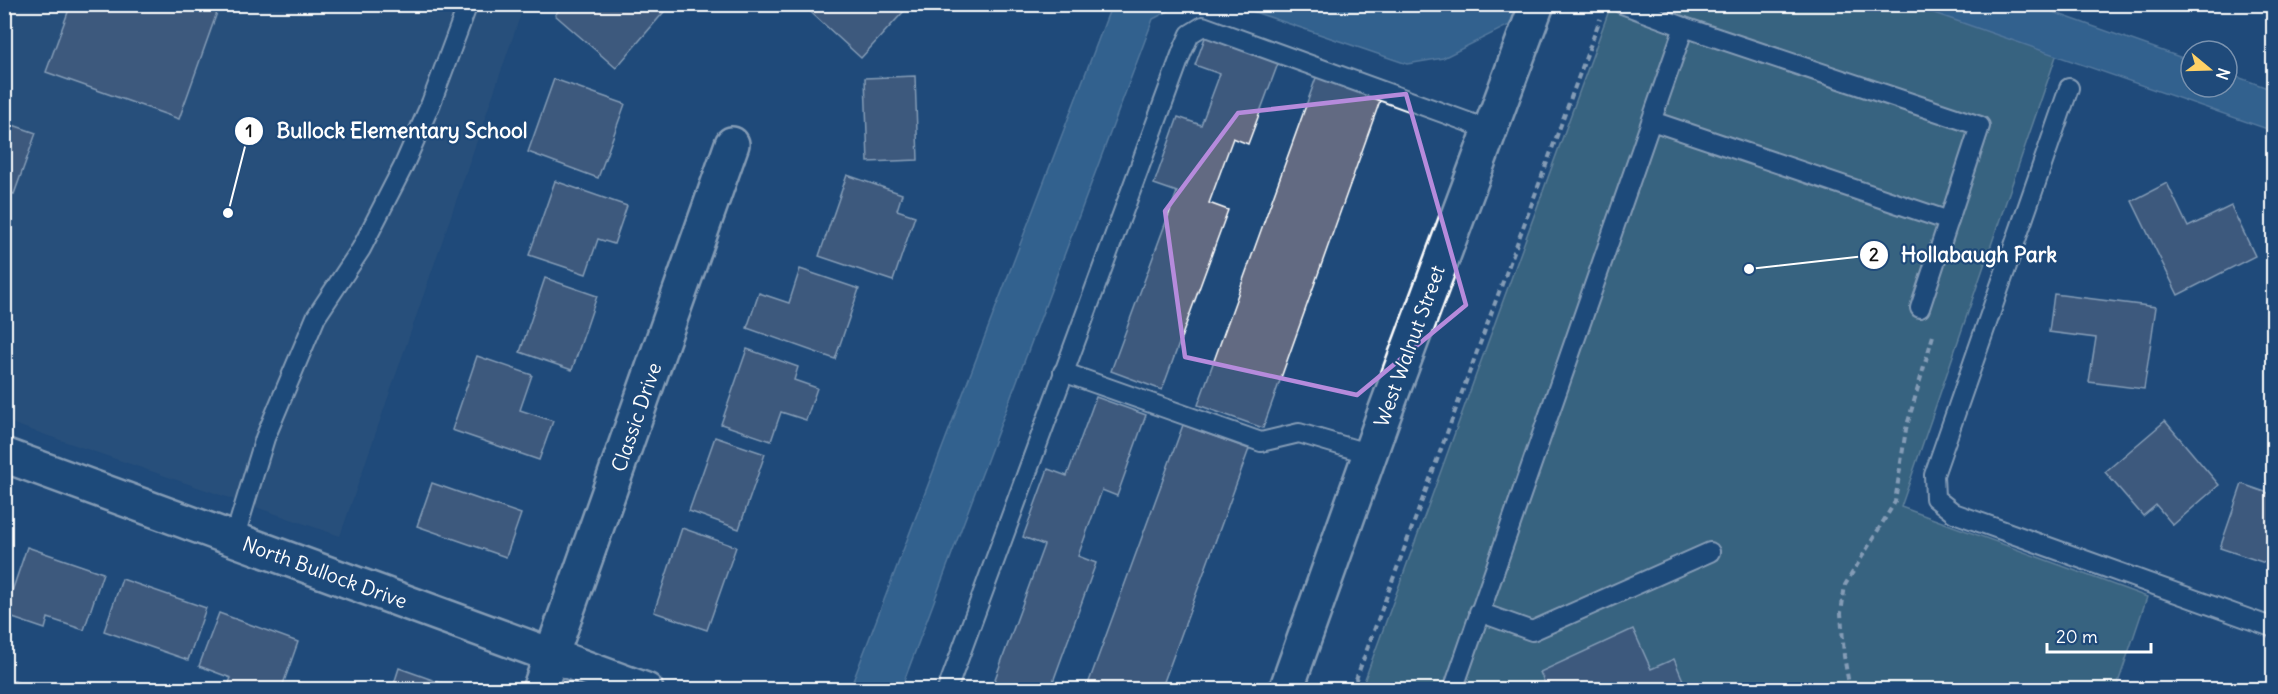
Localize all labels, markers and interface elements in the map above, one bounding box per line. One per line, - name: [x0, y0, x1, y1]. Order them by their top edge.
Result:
- north arrow: [2179, 39, 2239, 99]
- text: N: [2212, 65, 2234, 82]
- callout: Bullock Elementary School: [234, 111, 539, 150]
- text: Bullock Elementary School: [276, 117, 528, 144]
- text: 1: [245, 119, 253, 142]
- callout: Hollabaugh Park: [1859, 235, 2069, 274]
- text: Hollabaugh Park: [1901, 241, 2057, 268]
- text: 2: [1869, 243, 1879, 266]
- street label: West Walnut Street: [1368, 261, 1450, 430]
- street label: Classic Drive: [606, 359, 666, 475]
- street label: North Bullock Drive: [239, 531, 411, 613]
- scale bar: [2047, 616, 2150, 654]
- text: 20 m: [2056, 625, 2098, 648]

